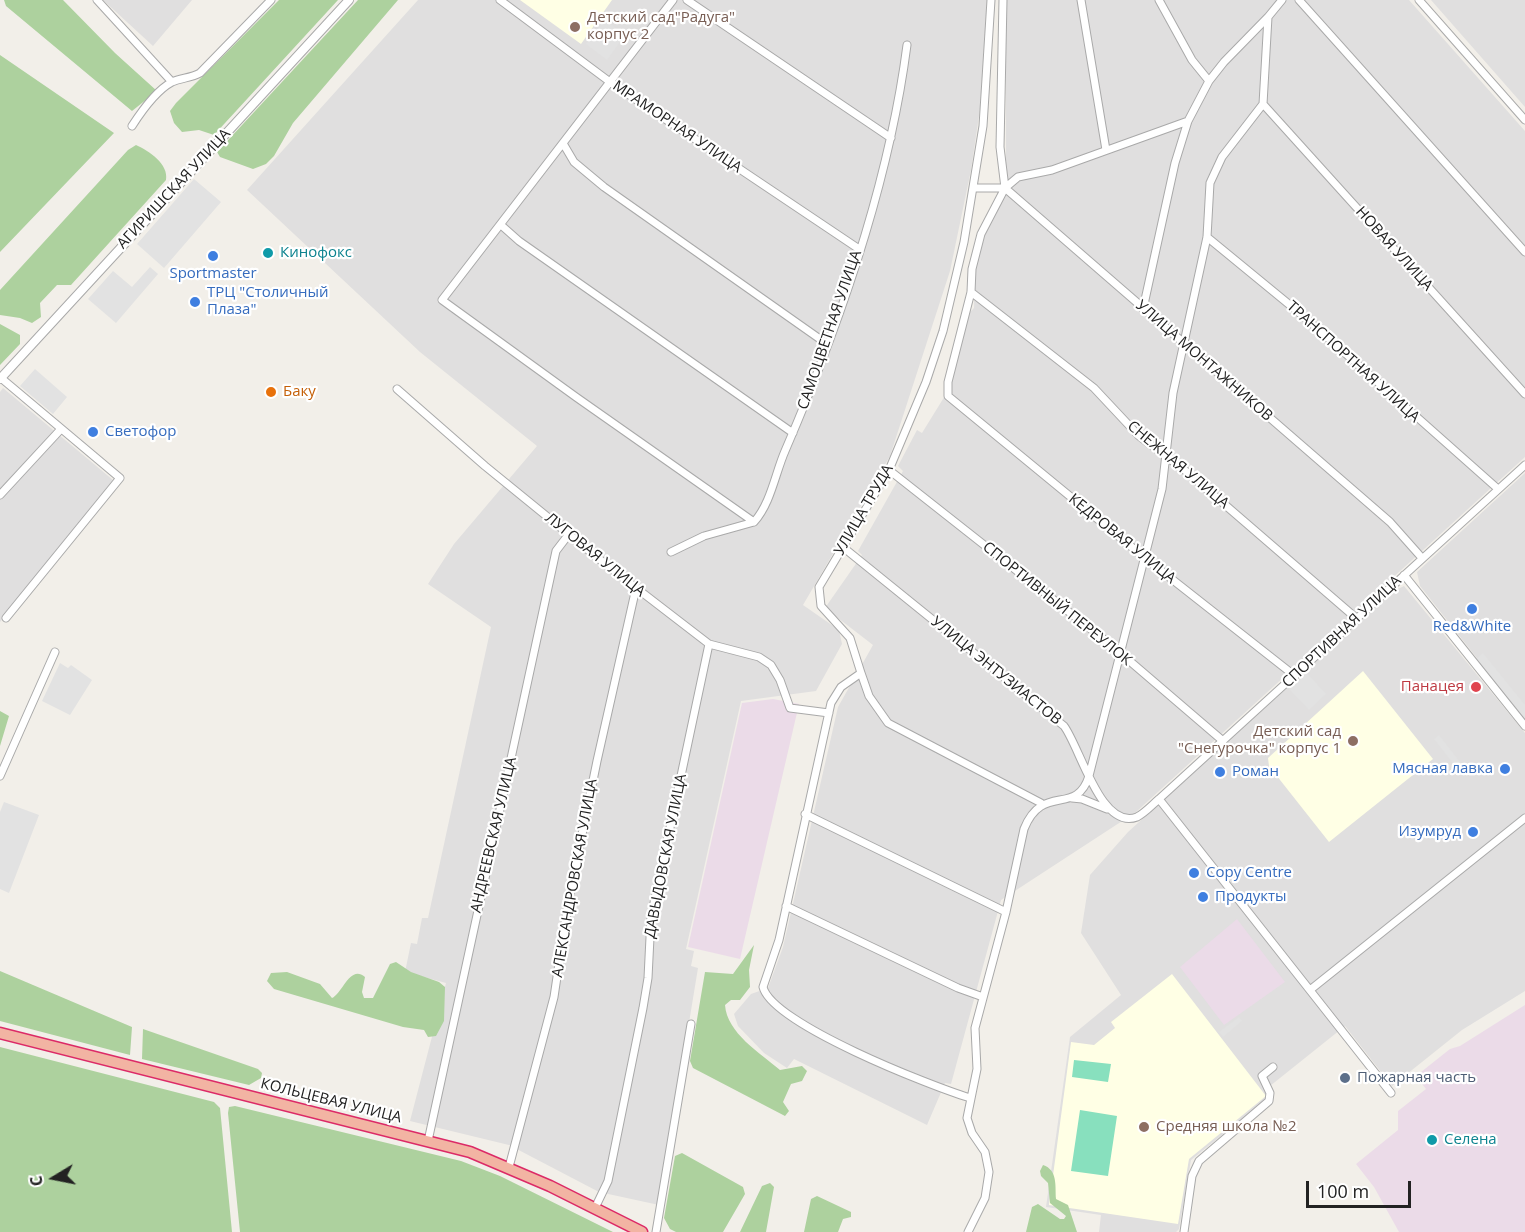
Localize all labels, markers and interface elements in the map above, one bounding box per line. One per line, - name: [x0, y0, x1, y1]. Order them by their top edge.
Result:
- place label: Детский сад"Радуга" корпус 2: [587, 9, 735, 44]
- marker: Детский сад"Радуга" корпус 2: [568, 20, 582, 34]
- street label: МРАМОРНАЯ УЛИЦА: [609, 77, 745, 177]
- street label: АГИРИШСКАЯ УЛИЦА: [114, 125, 234, 253]
- street label: НОВАЯ УЛИЦА: [1352, 203, 1436, 295]
- place label: Кинофокс: [280, 244, 352, 262]
- marker: Кинофокс: [261, 246, 275, 260]
- street label: САМОЦВЕТНАЯ УЛИЦА: [794, 248, 866, 412]
- marker: Sportmaster: [206, 249, 220, 263]
- place label: Sportmaster: [169, 265, 257, 283]
- place label: ТРЦ "Столичный Плаза": [207, 284, 329, 319]
- marker: ТРЦ "Столичный Плаза": [188, 295, 202, 309]
- street label: УЛИЦА МОНТАЖНИКОВ: [1132, 297, 1276, 425]
- street label: ТРАНСПОРТНАЯ УЛИЦА: [1283, 297, 1423, 427]
- place label: Баку: [283, 383, 316, 401]
- marker: Баку: [264, 385, 278, 399]
- street label: СНЕЖНАЯ УЛИЦА: [1124, 417, 1232, 513]
- place label: Светофор: [105, 423, 176, 441]
- marker: Светофор: [86, 425, 100, 439]
- street label: УЛИЦА ТРУДА: [831, 461, 897, 559]
- street label: КЕДРОВАЯ УЛИЦА: [1065, 490, 1179, 588]
- street label: ЛУГОВАЯ УЛИЦА: [541, 509, 649, 601]
- street label: СПОРТИВНЫЙ ПЕРЕУЛОК: [979, 538, 1135, 670]
- street label: СПОРТИВНАЯ УЛИЦА: [1279, 572, 1405, 692]
- marker: Red&White: [1465, 602, 1479, 616]
- street label: УЛИЦА ЭНТУЗИАСТОВ: [927, 613, 1065, 729]
- place label: Red&White: [1433, 618, 1511, 636]
- place label: Панацея: [1401, 678, 1464, 696]
- marker: Панацея: [1469, 680, 1483, 694]
- place label: Детский сад "Снегурочка" корпус 1: [1178, 723, 1341, 758]
- marker: Детский сад "Снегурочка" корпус 1: [1346, 734, 1360, 748]
- street label: АНДРЕЕВСКАЯ УЛИЦА: [467, 755, 521, 915]
- place label: Мясная лавка: [1392, 760, 1493, 778]
- marker: Мясная лавка: [1498, 762, 1512, 776]
- place label: Роман: [1232, 763, 1279, 781]
- marker: Роман: [1213, 765, 1227, 779]
- street label: ДАВЫДОВСКАЯ УЛИЦА: [641, 772, 691, 940]
- street label: АЛЕКСАНДРОВСКАЯ УЛИЦА: [549, 777, 601, 979]
- place label: Изумруд: [1399, 823, 1461, 841]
- marker: Изумруд: [1466, 825, 1480, 839]
- place label: Copy Centre: [1206, 864, 1292, 882]
- marker: Copy Centre: [1187, 866, 1201, 880]
- place label: Продукты: [1215, 888, 1287, 906]
- marker: Продукты: [1196, 890, 1210, 904]
- place label: Пожарная часть: [1357, 1069, 1476, 1087]
- marker: Пожарная часть: [1338, 1071, 1352, 1085]
- street label: КОЛЬЦЕВАЯ УЛИЦА: [259, 1075, 403, 1127]
- place label: Средняя школа №2: [1156, 1118, 1296, 1136]
- marker: Средняя школа №2: [1137, 1120, 1151, 1134]
- place label: Селена: [1444, 1131, 1497, 1149]
- marker: Селена: [1425, 1133, 1439, 1147]
- north arrow: [24, 1148, 84, 1208]
- scale bar: [1309, 1169, 1414, 1207]
- text: С: [25, 1174, 48, 1188]
- text: 100 m: [1317, 1179, 1369, 1203]

